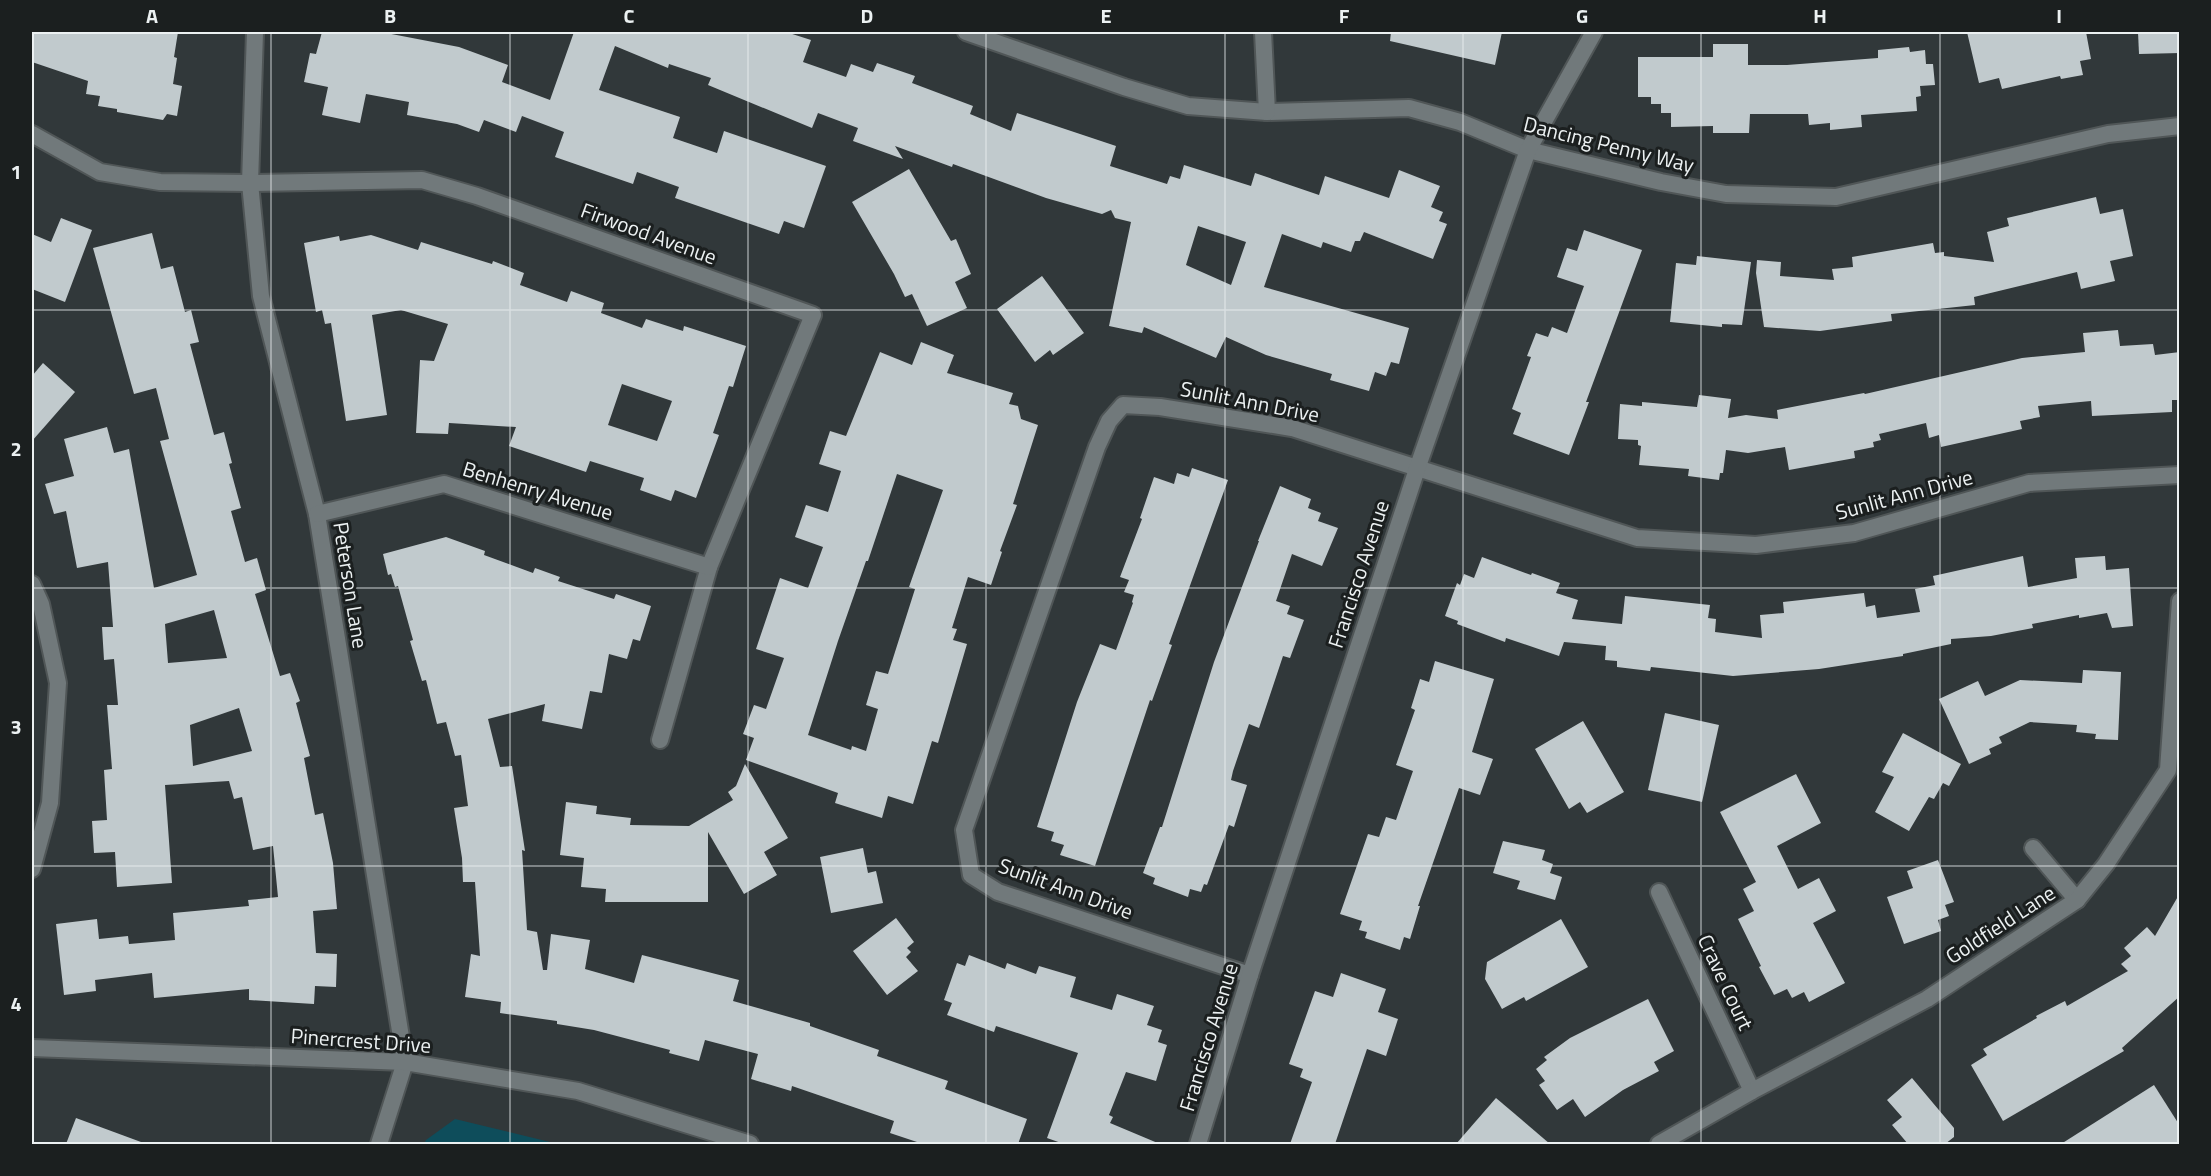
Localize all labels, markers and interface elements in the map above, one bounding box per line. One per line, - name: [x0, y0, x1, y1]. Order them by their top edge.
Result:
- text: A: [146, 0, 158, 31]
- text: B: [384, 0, 396, 31]
- text: C: [624, 0, 635, 31]
- text: D: [861, 0, 873, 31]
- text: E: [1100, 0, 1112, 31]
- text: F: [1339, 0, 1350, 31]
- text: G: [1576, 0, 1588, 31]
- text: H: [1813, 0, 1827, 31]
- text: I: [2056, 0, 2062, 31]
- street label: Dancing Penny Way: [1520, 107, 1698, 181]
- text: 1: [10, 156, 22, 187]
- street label: Firwood Avenue: [577, 194, 721, 272]
- street label: Sunlit Ann Drive: [1178, 372, 1322, 430]
- text: 2: [10, 433, 22, 464]
- street label: Benhenry Avenue: [459, 452, 617, 528]
- street label: Sunlit Ann Drive: [1832, 460, 1976, 528]
- street label: Francisco Avenue: [1319, 496, 1397, 652]
- street label: Peterson Lane: [325, 520, 377, 650]
- text: 3: [10, 711, 22, 742]
- street label: Sunlit Ann Drive: [994, 849, 1138, 927]
- street label: Goldfield Lane: [1939, 876, 2061, 972]
- street label: Crave Court: [1690, 929, 1762, 1036]
- street label: Francisco Avenue: [1170, 959, 1246, 1115]
- text: 4: [10, 988, 22, 1019]
- street label: Pinercrest Drive: [290, 1019, 432, 1061]

